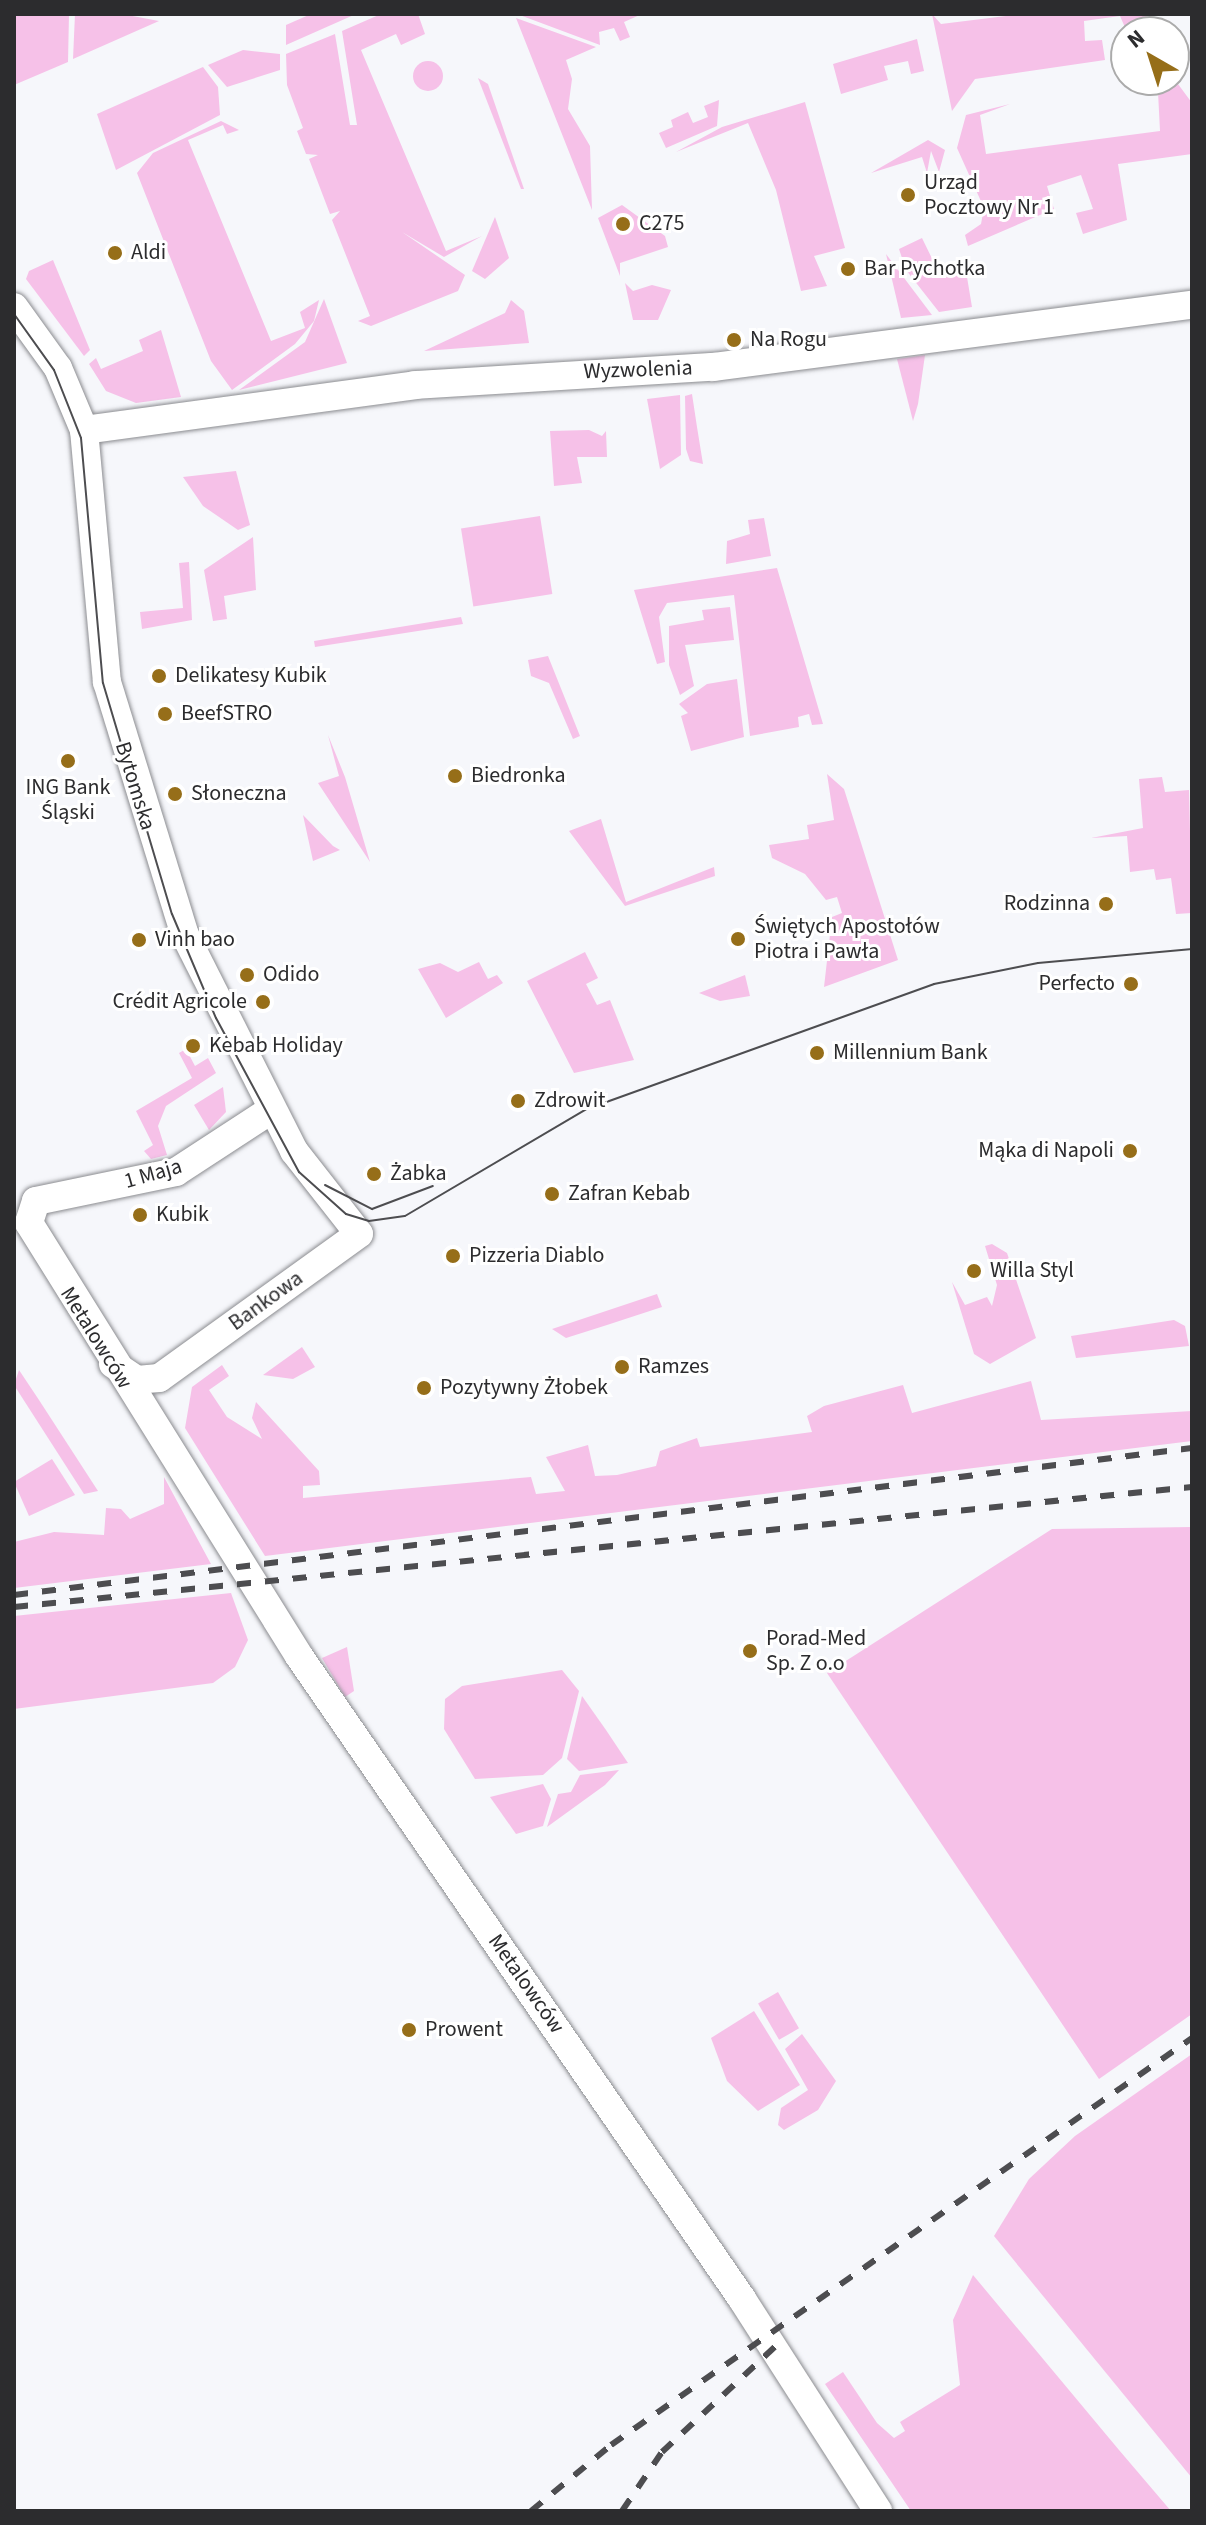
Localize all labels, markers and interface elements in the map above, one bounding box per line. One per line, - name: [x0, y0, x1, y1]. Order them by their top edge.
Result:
- north arrow: [1110, 16, 1190, 96]
- text: N: [1120, 22, 1152, 56]
- place label: Urząd Pocztowy Nr 1: [924, 169, 1054, 220]
- marker: Urząd Pocztowy Nr 1: [899, 186, 917, 204]
- place label: C275: [639, 211, 684, 237]
- marker: C275: [614, 215, 632, 233]
- place label: Aldi: [131, 240, 166, 266]
- marker: Aldi: [106, 244, 124, 262]
- place label: Bar Pychotka: [864, 256, 985, 282]
- marker: Bar Pychotka: [839, 260, 857, 278]
- place label: Na Rogu: [750, 327, 827, 353]
- marker: Na Rogu: [725, 331, 743, 349]
- street label: Wyzwolenia: [583, 355, 693, 385]
- place label: Delikatesy Kubik: [175, 663, 327, 689]
- marker: Delikatesy Kubik: [150, 667, 168, 685]
- place label: BeefSTRO: [181, 701, 272, 727]
- marker: BeefSTRO: [156, 705, 174, 723]
- street label: Bytomska: [109, 739, 161, 833]
- marker: ING Bank Śląski: [59, 752, 77, 770]
- place label: Biedronka: [471, 763, 566, 789]
- marker: Biedronka: [446, 767, 464, 785]
- place label: ING Bank Śląski: [26, 774, 110, 826]
- place label: Słoneczna: [191, 781, 287, 807]
- marker: Słoneczna: [166, 785, 184, 803]
- place label: Rodzinna: [1004, 891, 1090, 917]
- marker: Rodzinna: [1097, 895, 1115, 913]
- place label: Świętych Apostołów Piotra i Pawła: [754, 913, 940, 964]
- place label: Vinh bao: [155, 927, 235, 953]
- marker: Świętych Apostołów Piotra i Pawła: [729, 930, 747, 948]
- marker: Vinh bao: [130, 931, 148, 949]
- place label: Odido: [263, 962, 319, 988]
- marker: Odido: [238, 966, 256, 984]
- place label: Perfecto: [1039, 971, 1115, 997]
- marker: Perfecto: [1122, 975, 1140, 993]
- place label: Crédit Agricole: [113, 989, 247, 1015]
- marker: Crédit Agricole: [254, 993, 272, 1011]
- place label: Kebab Holiday: [209, 1033, 343, 1059]
- marker: Kebab Holiday: [184, 1037, 202, 1055]
- place label: Millennium Bank: [833, 1040, 988, 1066]
- marker: Millennium Bank: [808, 1044, 826, 1062]
- place label: Zdrowit: [534, 1088, 606, 1114]
- marker: Zdrowit: [509, 1092, 527, 1110]
- place label: Mąka di Napoli: [978, 1138, 1114, 1164]
- marker: Mąka di Napoli: [1121, 1142, 1139, 1160]
- street label: 1 Maja: [121, 1153, 185, 1195]
- place label: Żabka: [390, 1161, 447, 1187]
- marker: Żabka: [365, 1165, 383, 1183]
- place label: Zafran Kebab: [568, 1181, 690, 1207]
- marker: Zafran Kebab: [543, 1185, 561, 1203]
- place label: Kubik: [156, 1202, 209, 1228]
- marker: Kubik: [131, 1206, 149, 1224]
- place label: Pizzeria Diablo: [469, 1243, 605, 1269]
- marker: Pizzeria Diablo: [444, 1247, 462, 1265]
- place label: Willa Styl: [990, 1258, 1074, 1284]
- marker: Willa Styl: [965, 1262, 983, 1280]
- street label: Bankowa: [224, 1265, 308, 1337]
- street label: Metalowców: [54, 1282, 138, 1394]
- place label: Ramzes: [638, 1354, 709, 1380]
- marker: Ramzes: [613, 1358, 631, 1376]
- place label: Pozytywny Żłobek: [440, 1375, 608, 1401]
- marker: Pozytywny Żłobek: [415, 1379, 433, 1397]
- place label: Porad-Med Sp. Z o.o: [766, 1625, 866, 1676]
- marker: Porad-Med Sp. Z o.o: [741, 1642, 759, 1660]
- street label: Metalowców: [482, 1929, 570, 2039]
- place label: Prowent: [425, 2017, 503, 2043]
- marker: Prowent: [400, 2021, 418, 2039]

